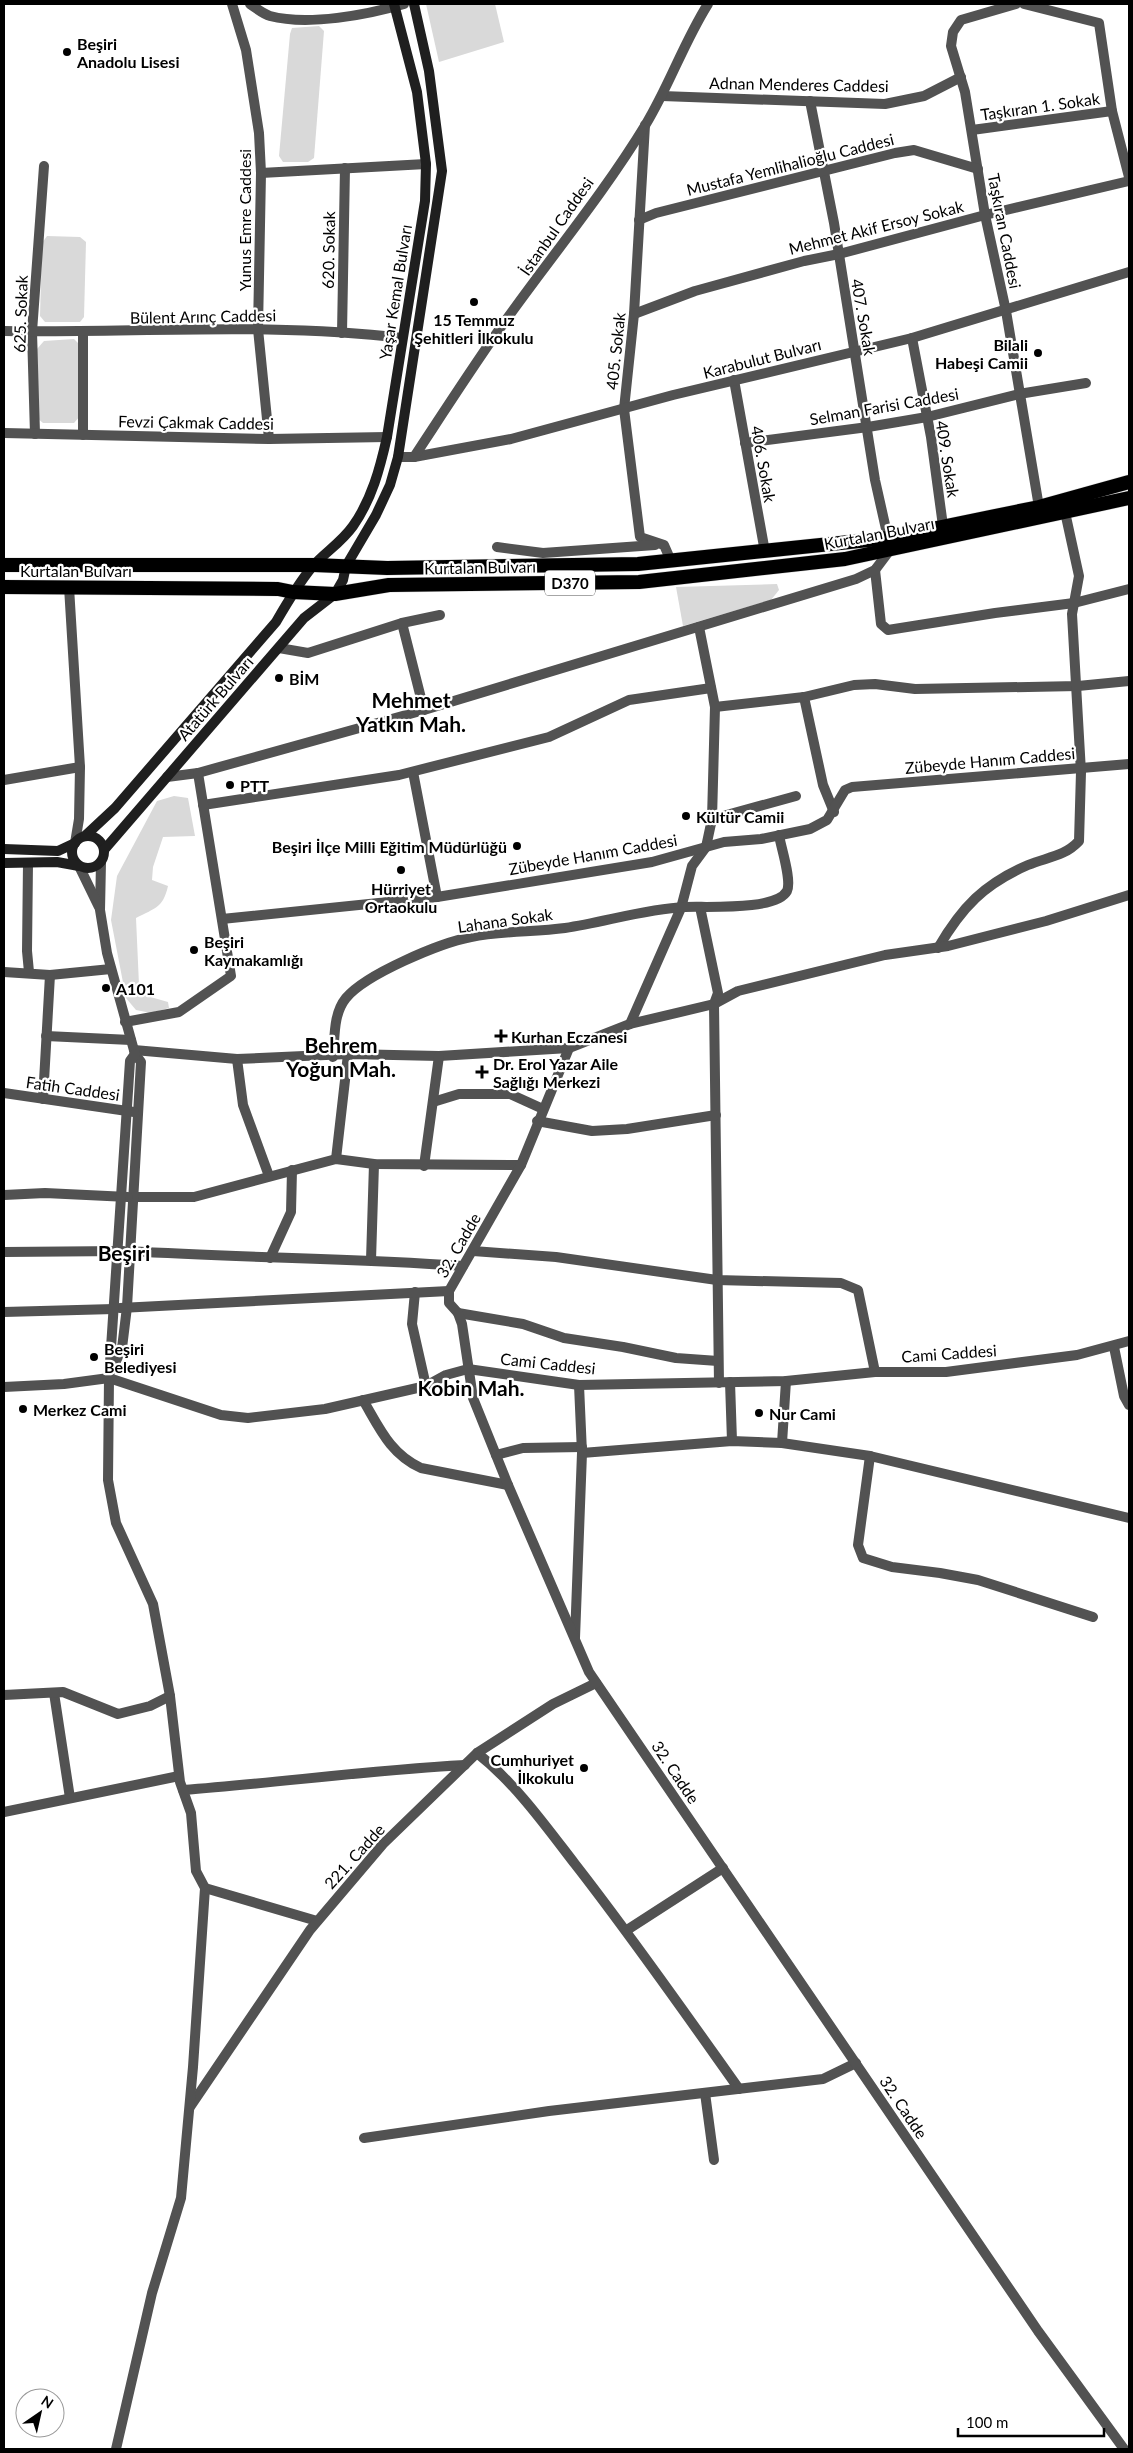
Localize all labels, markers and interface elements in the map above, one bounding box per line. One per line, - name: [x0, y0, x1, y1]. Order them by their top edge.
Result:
- place label: Beşiri Anadolu Lisesi: [76, 34, 179, 71]
- marker: Beşiri Anadolu Lisesi: [61, 46, 73, 58]
- street label: Adnan Menderes Caddesi: [709, 73, 889, 95]
- street label: Taşkıran 1. Sokak: [979, 88, 1102, 124]
- street label: Mustafa Yemlihalioğlu Caddesi: [684, 129, 896, 199]
- street label: Yunus Emre Caddesi: [235, 149, 254, 291]
- street label: Taşkıran Caddesi: [985, 172, 1025, 290]
- street label: İstanbul Caddesi: [515, 173, 597, 279]
- street label: Mehmet Akif Ersoy Sokak: [787, 196, 966, 258]
- street label: 620. Sokak: [318, 210, 338, 289]
- street label: Yaşar Kemal Bulvarı: [375, 223, 415, 361]
- street label: 625. Sokak: [9, 274, 31, 353]
- street label: 407. Sokak: [848, 277, 880, 358]
- marker: 15 Temmuz Şehitleri İlkokulu: [468, 296, 480, 308]
- street label: Bülent Arınç Caddesi: [130, 305, 276, 327]
- place label: 15 Temmuz Şehitleri İlkokulu: [414, 310, 534, 347]
- street label: 405. Sokak: [601, 311, 629, 391]
- street label: Karabulut Bulvarı: [701, 334, 823, 382]
- place label: Bilali Habeşi Camii: [935, 335, 1028, 372]
- marker: Bilali Habeşi Camii: [1032, 347, 1044, 359]
- street label: Selman Farisi Caddesi: [808, 384, 960, 428]
- street label: Fevzi Çakmak Caddesi: [118, 411, 274, 433]
- street label: 409. Sokak: [933, 419, 964, 500]
- street label: 406. Sokak: [748, 424, 780, 505]
- street label: Kurtalan Bulvarı: [822, 513, 936, 553]
- street label: Kurtalan Bulvarı: [424, 557, 536, 577]
- street label: Kurtalan Bulvarı: [20, 561, 132, 580]
- road number: D370: [545, 570, 595, 596]
- street label: Atatürk Bulvarı: [173, 652, 257, 744]
- place label: BİM: [289, 669, 319, 688]
- marker: BİM: [273, 672, 285, 684]
- district label: Mehmet Yatkın Mah.: [355, 687, 466, 736]
- street label: Zübeyde Hanım Caddesi: [904, 743, 1076, 777]
- place label: PTT: [240, 776, 270, 795]
- marker: PTT: [224, 779, 236, 791]
- place label: Kültür Camii: [696, 807, 784, 826]
- marker: Kültür Camii: [680, 810, 692, 822]
- street label: Zübeyde Hanım Caddesi: [507, 830, 679, 878]
- place label: Beşiri İlçe Milli Eğitim Müdürlüğü: [272, 837, 507, 856]
- marker: Beşiri İlçe Milli Eğitim Müdürlüğü: [511, 840, 523, 852]
- marker: Hürriyet Ortaokulu: [395, 864, 407, 876]
- place label: Hürriyet Ortaokulu: [365, 879, 437, 916]
- street label: Lahana Sokak: [456, 904, 555, 936]
- place label: Beşiri Kaymakamlığı: [204, 932, 303, 969]
- marker: Beşiri Kaymakamlığı: [188, 944, 200, 956]
- place label: A101: [115, 979, 155, 998]
- marker: A101: [100, 982, 112, 994]
- place label: Kurhan Eczanesi: [511, 1027, 627, 1046]
- marker: Kurhan Eczanesi: [495, 1030, 507, 1042]
- district label: Behrem Yoğun Mah.: [285, 1032, 396, 1081]
- place label: Dr. Erol Yazar Aile Sağlığı Merkezi: [493, 1054, 618, 1091]
- marker: Dr. Erol Yazar Aile Sağlığı Merkezi: [475, 1065, 489, 1079]
- street label: Fatih Caddesi: [25, 1072, 121, 1104]
- street label: 32. Cadde: [432, 1209, 484, 1281]
- district label: Beşiri: [98, 1240, 150, 1265]
- place label: Beşiri Belediyesi: [104, 1339, 176, 1376]
- street label: Cami Caddesi: [901, 1340, 997, 1366]
- street label: Cami Caddesi: [500, 1349, 596, 1377]
- marker: Beşiri Belediyesi: [88, 1351, 100, 1363]
- district label: Kobin Mah.: [418, 1375, 524, 1400]
- place label: Merkez Cami: [33, 1400, 126, 1419]
- marker: Merkez Cami: [17, 1403, 29, 1415]
- place label: Nur Cami: [769, 1404, 836, 1423]
- marker: Nur Cami: [753, 1407, 765, 1419]
- street label: 32. Cadde: [648, 1737, 704, 1807]
- place label: Cumhuriyet İlkokulu: [490, 1750, 574, 1787]
- marker: Cumhuriyet İlkokulu: [578, 1762, 590, 1774]
- street label: 221. Cadde: [320, 1820, 388, 1892]
- street label: 32. Cadde: [876, 2072, 932, 2142]
- north arrow: [15, 2388, 65, 2438]
- text: N: [38, 2392, 57, 2412]
- scale bar: [958, 2406, 1104, 2438]
- text: 100 m: [966, 2413, 1008, 2431]

